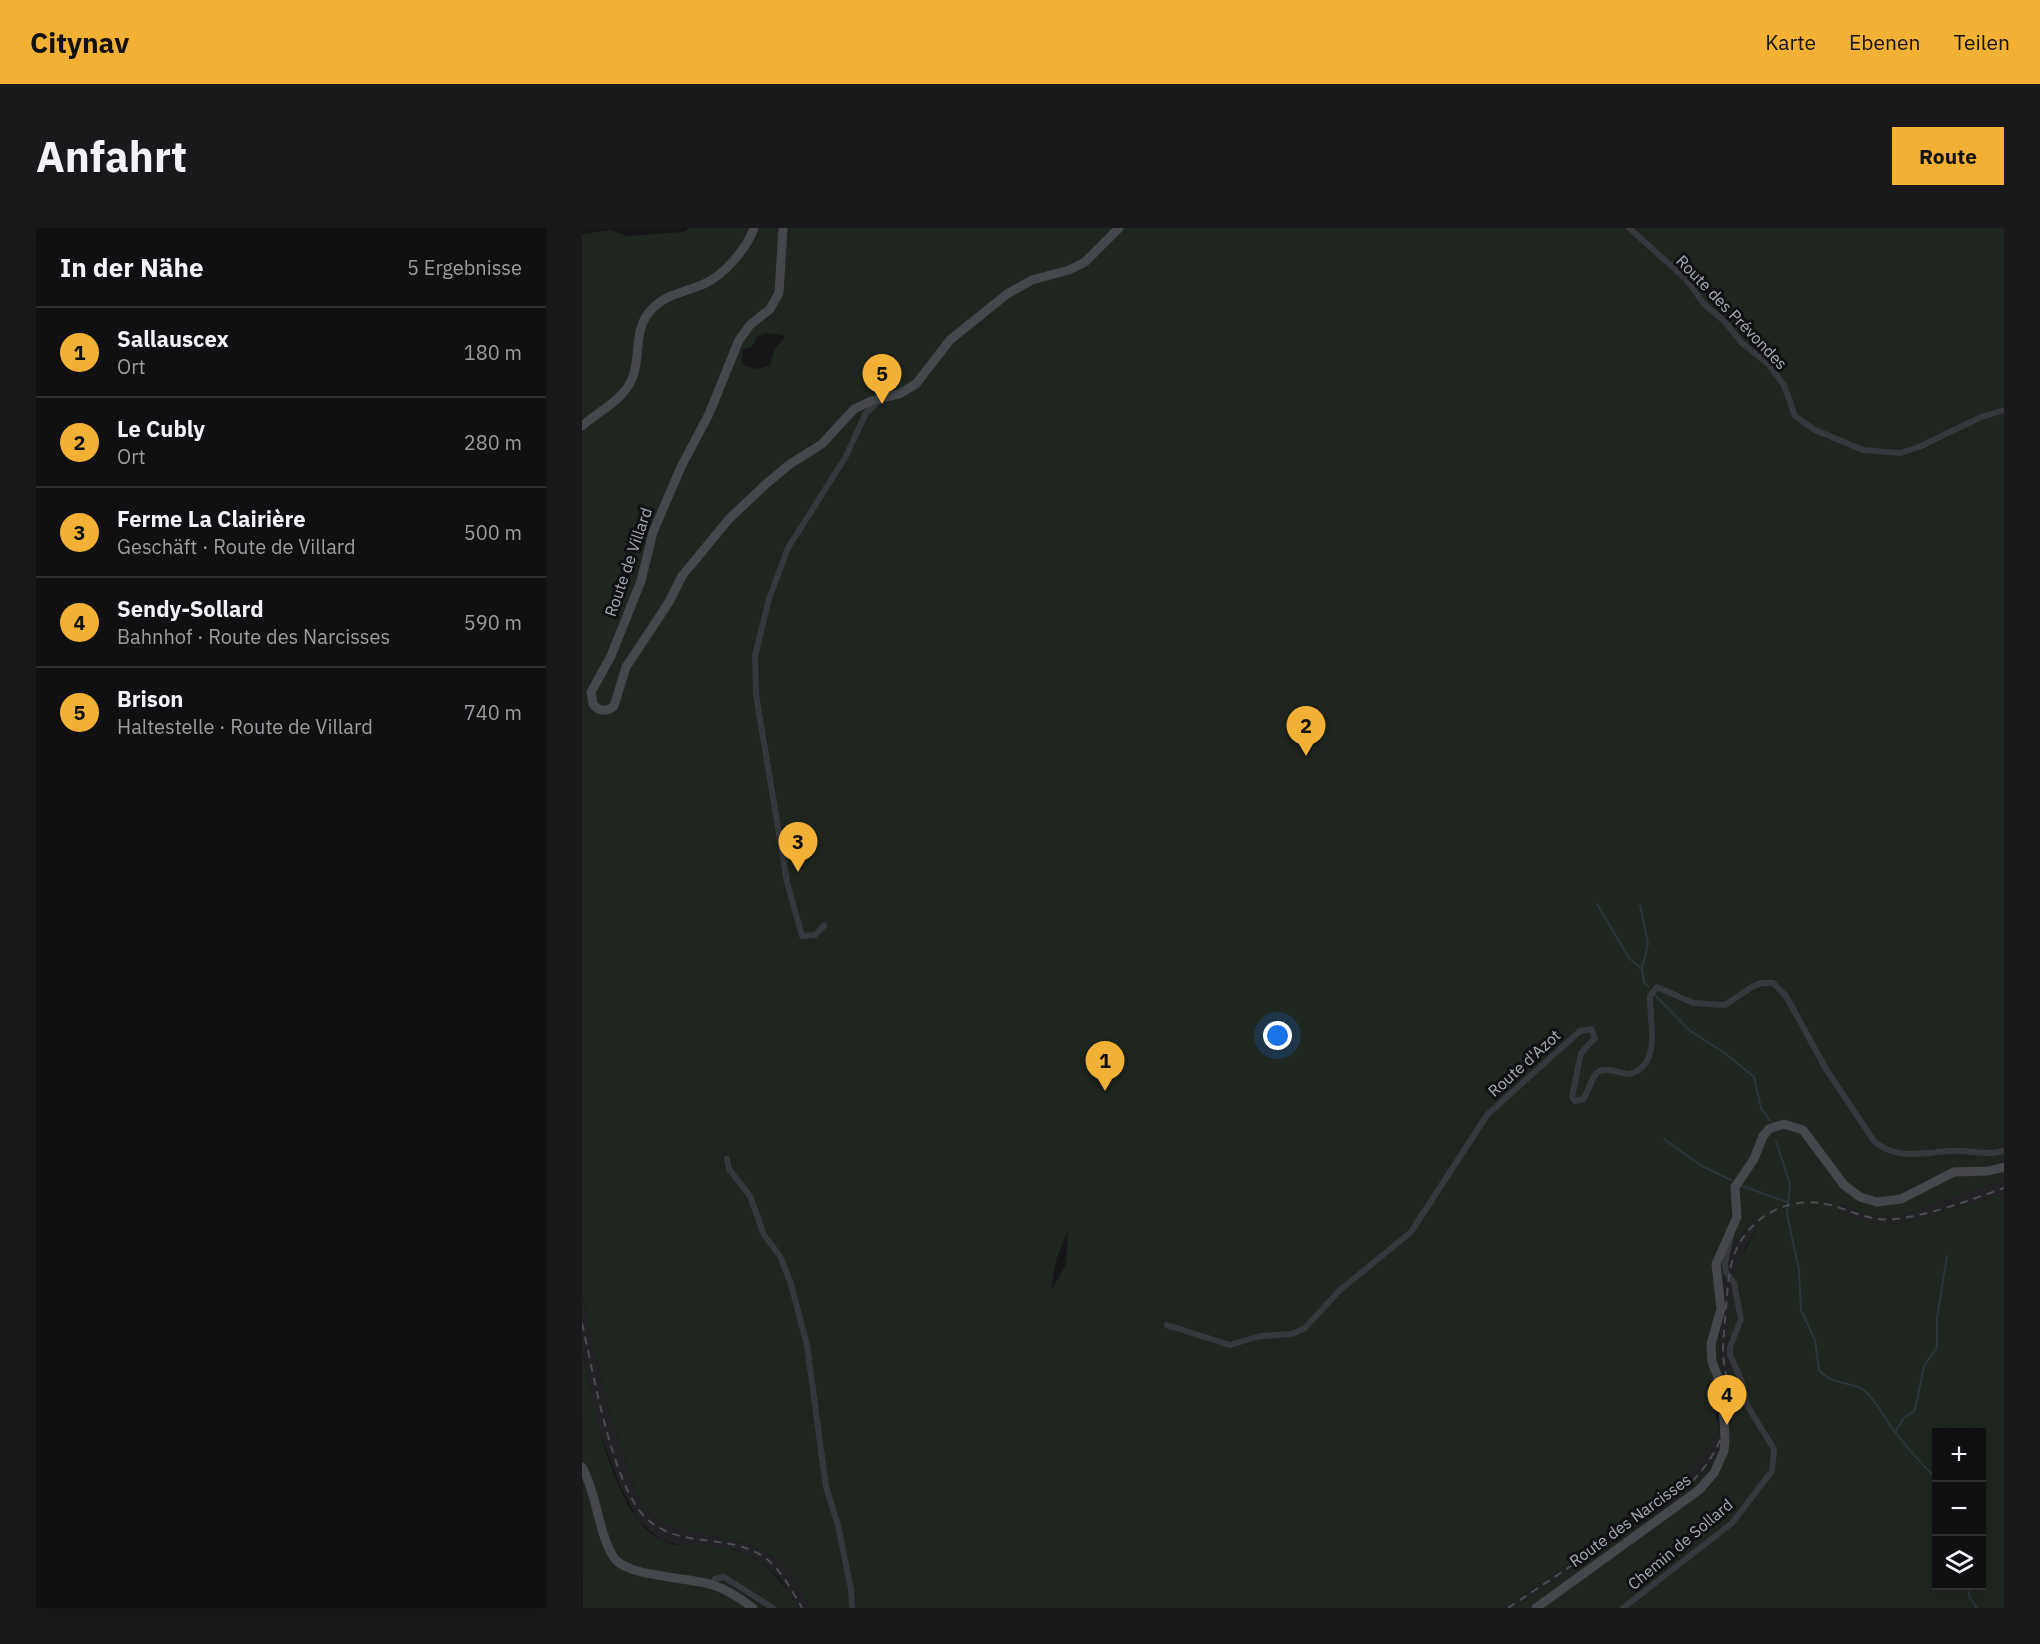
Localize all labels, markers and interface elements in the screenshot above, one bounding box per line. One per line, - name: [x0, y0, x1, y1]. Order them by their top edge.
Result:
- text: Citynav: [30, 24, 129, 61]
- text: Karte: [1765, 28, 1816, 56]
- text: Ebenen: [1849, 28, 1920, 56]
- text: Teilen: [1953, 28, 2010, 56]
- button: Route: [1892, 127, 2004, 185]
- text: Anfahrt: [36, 129, 187, 184]
- text: In der Nähe: [60, 250, 204, 284]
- street label: Route des Prévondes: [1672, 251, 1792, 373]
- text: 5 Ergebnisse: [407, 254, 522, 281]
- text: Sallauscex: [117, 324, 229, 353]
- text: 1: [74, 339, 86, 366]
- text: 180 m: [464, 339, 522, 366]
- text: Ort: [117, 353, 146, 380]
- pin: 5: [862, 354, 902, 404]
- text: Le Cubly: [117, 414, 205, 443]
- text: 2: [74, 429, 86, 456]
- text: 280 m: [464, 429, 522, 456]
- text: Ort: [117, 443, 146, 470]
- text: Ferme La Clairière: [117, 504, 306, 533]
- street label: Route de Villard: [600, 505, 656, 619]
- text: 3: [74, 519, 86, 546]
- text: 500 m: [464, 519, 522, 546]
- text: Geschäft · Route de Villard: [117, 533, 356, 560]
- text: Sendy-Sollard: [117, 594, 264, 623]
- text: 4: [74, 609, 86, 636]
- text: 590 m: [464, 609, 522, 636]
- text: Bahnhof · Route des Narcisses: [117, 623, 390, 650]
- text: Brison: [117, 684, 183, 713]
- text: 5: [74, 699, 86, 726]
- text: 740 m: [464, 699, 522, 726]
- pin: 2: [1286, 706, 1326, 756]
- text: Haltestelle · Route de Villard: [117, 713, 373, 740]
- pin: 3: [778, 822, 818, 872]
- your location: [1263, 1021, 1292, 1050]
- street label: Route d'Azot: [1484, 1025, 1564, 1101]
- pin: 1: [1086, 1042, 1124, 1091]
- pin: 4: [1708, 1376, 1746, 1425]
- map controls: [1932, 1428, 1986, 1590]
- button: +: [1932, 1428, 1986, 1482]
- street label: Route des Narcisses: [1565, 1469, 1695, 1571]
- button: −: [1932, 1482, 1986, 1536]
- street label: Chemin de Sollard: [1623, 1494, 1737, 1594]
- button: layers: [1932, 1536, 1986, 1590]

